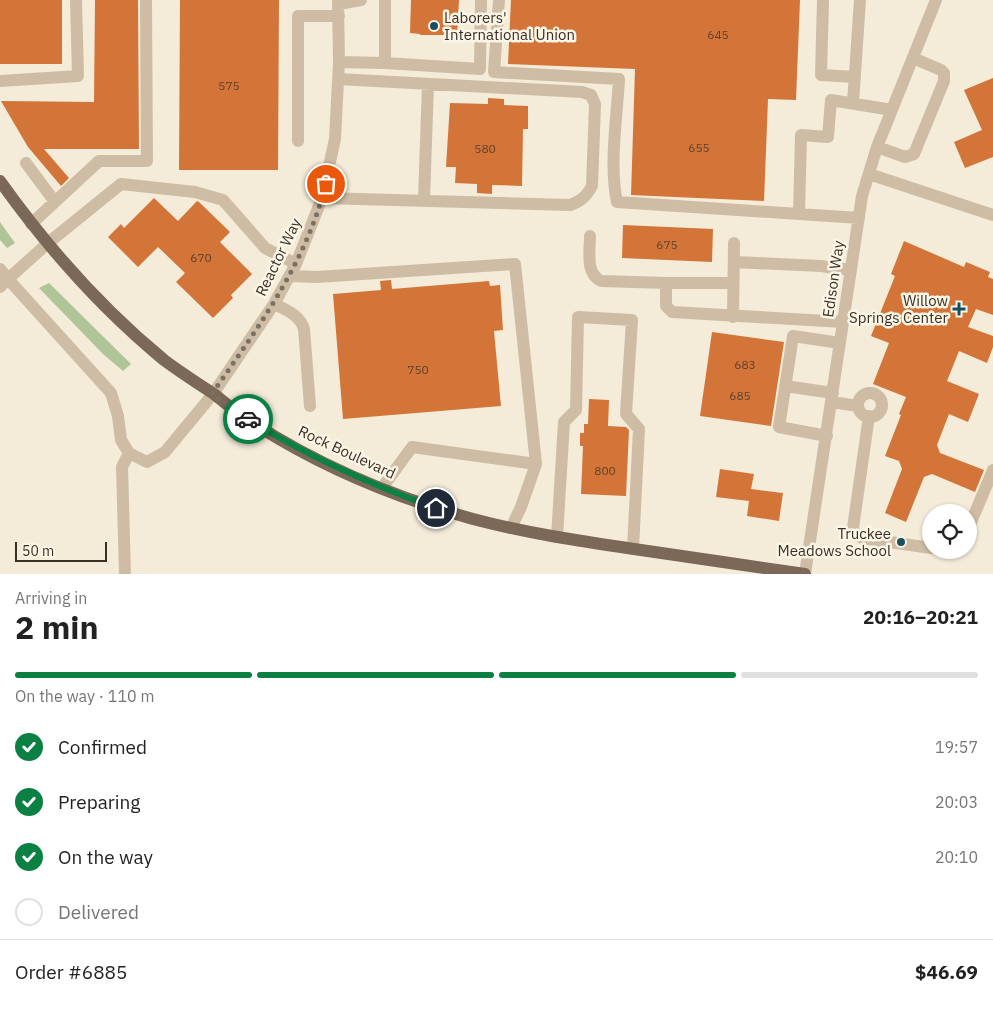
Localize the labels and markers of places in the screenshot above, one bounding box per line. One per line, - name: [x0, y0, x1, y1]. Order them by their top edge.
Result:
- place label: Laborers' International Union: [444, 8, 575, 44]
- marker: Laborers' International Union: [428, 20, 440, 32]
- pin: [305, 163, 347, 205]
- place label: Willow Springs Center: [849, 291, 948, 327]
- marker: Willow Springs Center: [952, 302, 966, 316]
- pin: [415, 487, 457, 529]
- place label: Truckee Meadows School: [778, 524, 891, 560]
- marker: Truckee Meadows School: [895, 536, 907, 548]

